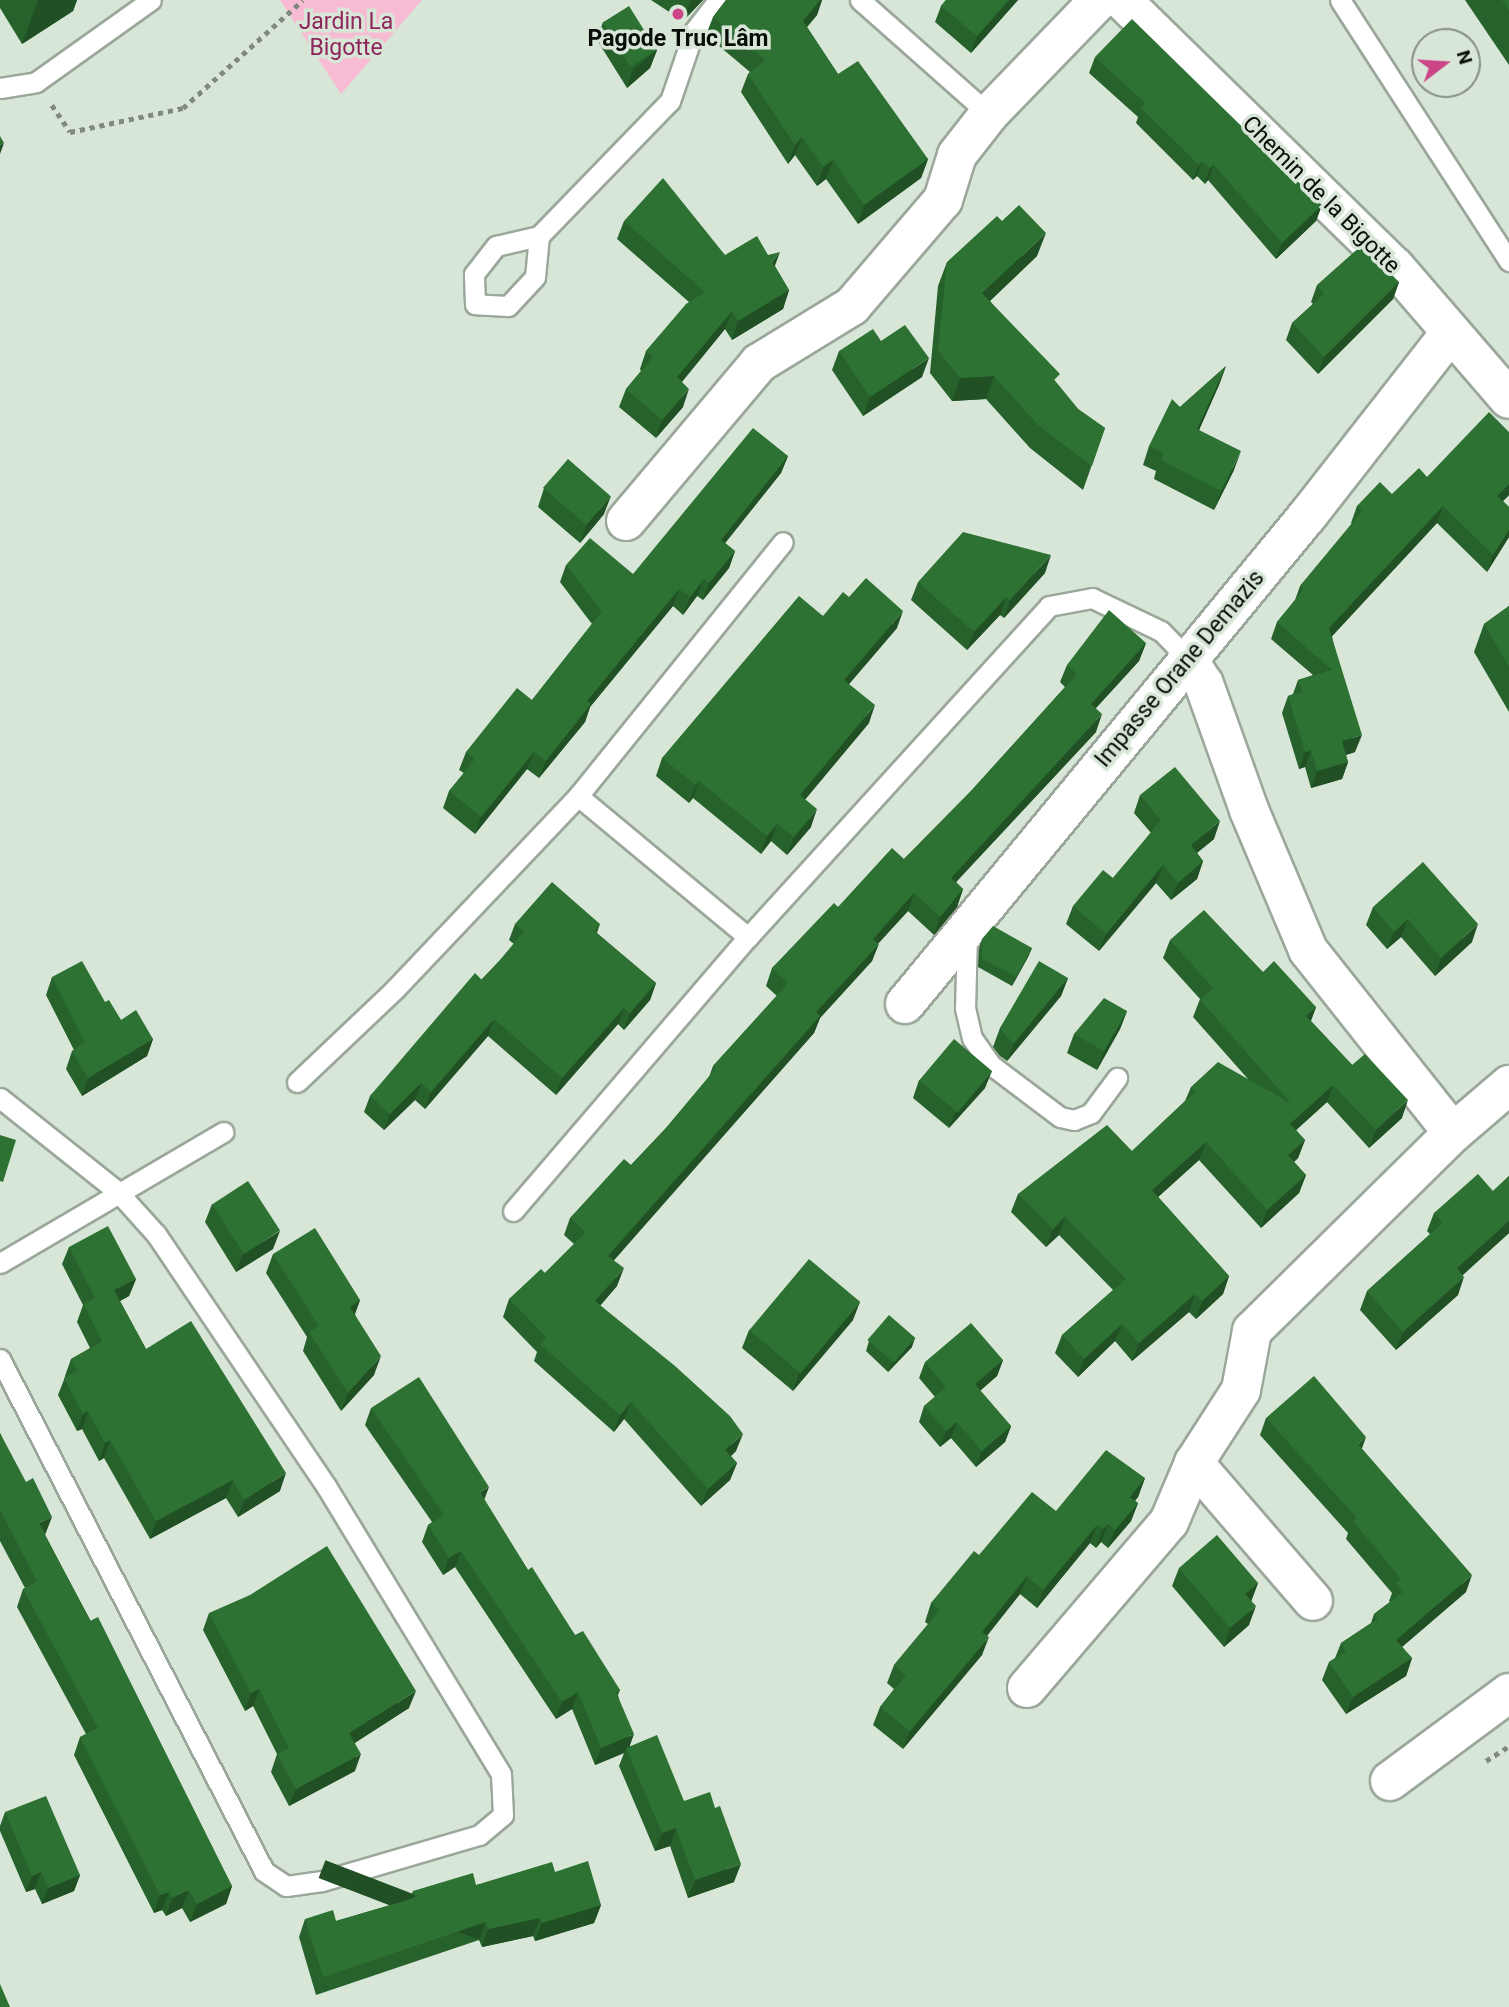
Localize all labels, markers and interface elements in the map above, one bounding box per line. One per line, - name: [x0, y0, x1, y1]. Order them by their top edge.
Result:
- marker: Pagode Truc Lâm: [670, 6, 686, 22]
- park label: Jardin La Bigotte: [299, 8, 393, 62]
- place label: Pagode Truc Lâm: [587, 25, 769, 53]
- north arrow: [1411, 28, 1481, 98]
- text: N: [1452, 48, 1478, 67]
- street label: Chemin de la Bigotte: [1236, 110, 1406, 280]
- street label: Impasse Orane Demazis: [1090, 565, 1270, 773]

